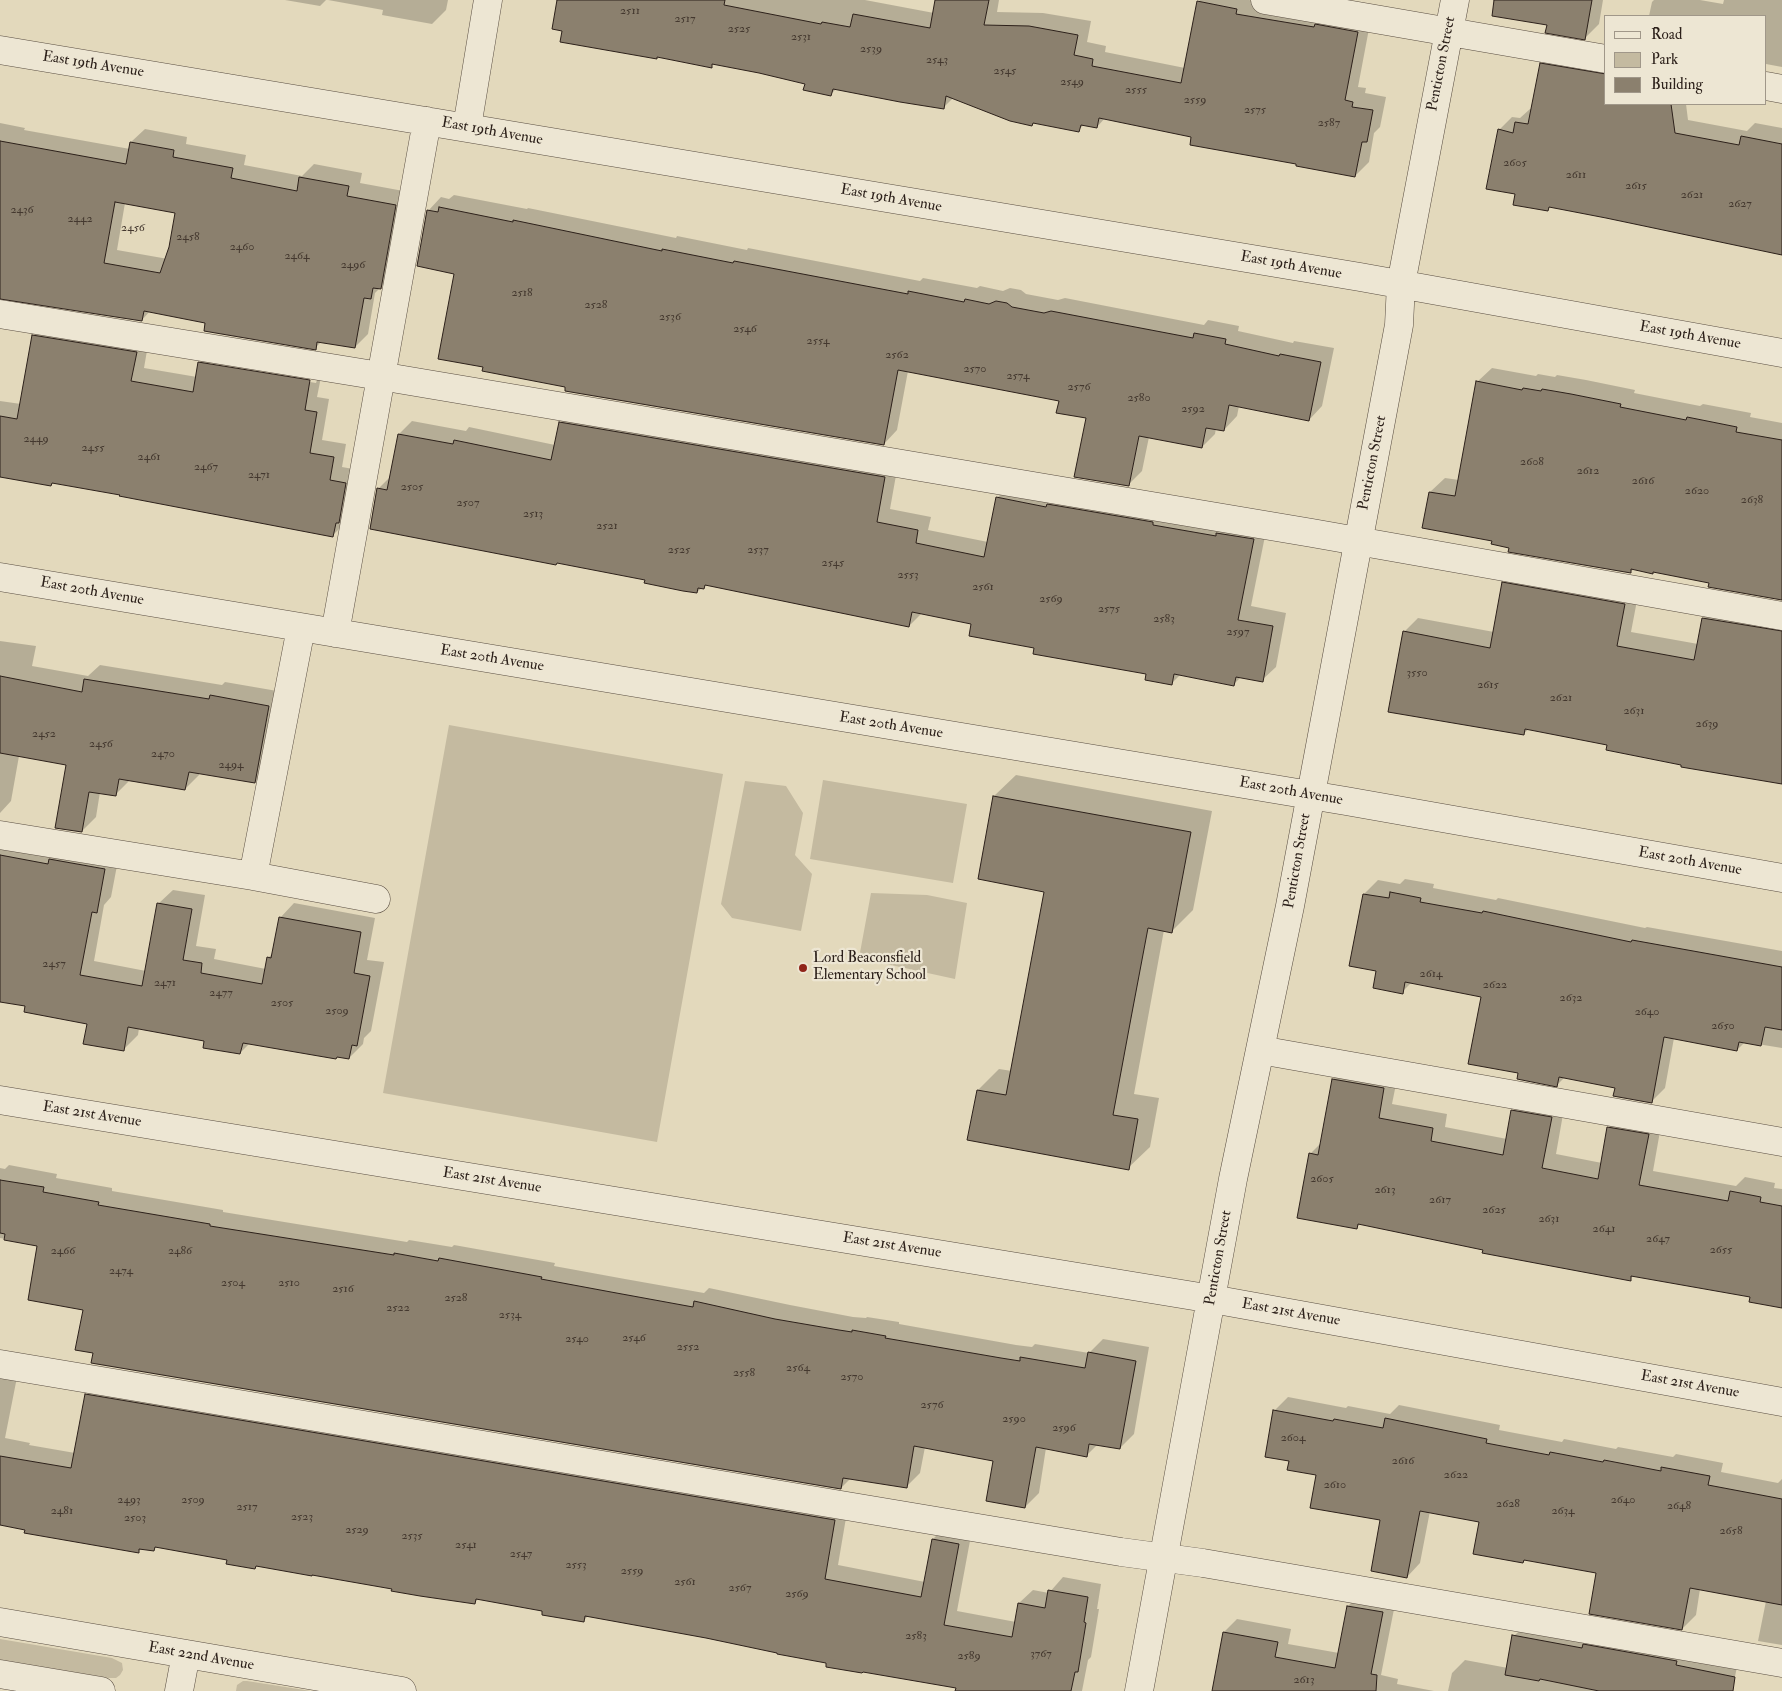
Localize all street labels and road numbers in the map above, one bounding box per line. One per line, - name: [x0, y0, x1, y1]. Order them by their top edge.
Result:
- street label: Penticton Street: [1424, 15, 1460, 113]
- street label: East 19th Avenue: [41, 48, 145, 82]
- street label: East 19th Avenue: [440, 114, 544, 150]
- street label: East 19th Avenue: [839, 181, 943, 217]
- street label: East 19th Avenue: [1239, 248, 1343, 284]
- street label: East 19th Avenue: [1638, 318, 1742, 354]
- street label: Penticton Street: [1355, 414, 1391, 512]
- street label: East 20th Avenue: [39, 574, 145, 610]
- street label: East 20th Avenue: [439, 642, 545, 676]
- street label: East 20th Avenue: [838, 709, 944, 743]
- street label: East 20th Avenue: [1238, 774, 1344, 810]
- street label: Penticton Street: [1281, 812, 1315, 910]
- street label: East 20th Avenue: [1637, 844, 1743, 880]
- street label: East 21st Avenue: [41, 1098, 143, 1132]
- street label: East 21st Avenue: [441, 1164, 543, 1198]
- street label: Penticton Street: [1202, 1209, 1236, 1307]
- street label: East 21st Avenue: [841, 1229, 943, 1263]
- street label: East 21st Avenue: [1240, 1295, 1342, 1331]
- street label: East 21st Avenue: [1639, 1367, 1741, 1403]
- street label: East 22nd Avenue: [147, 1639, 255, 1675]

